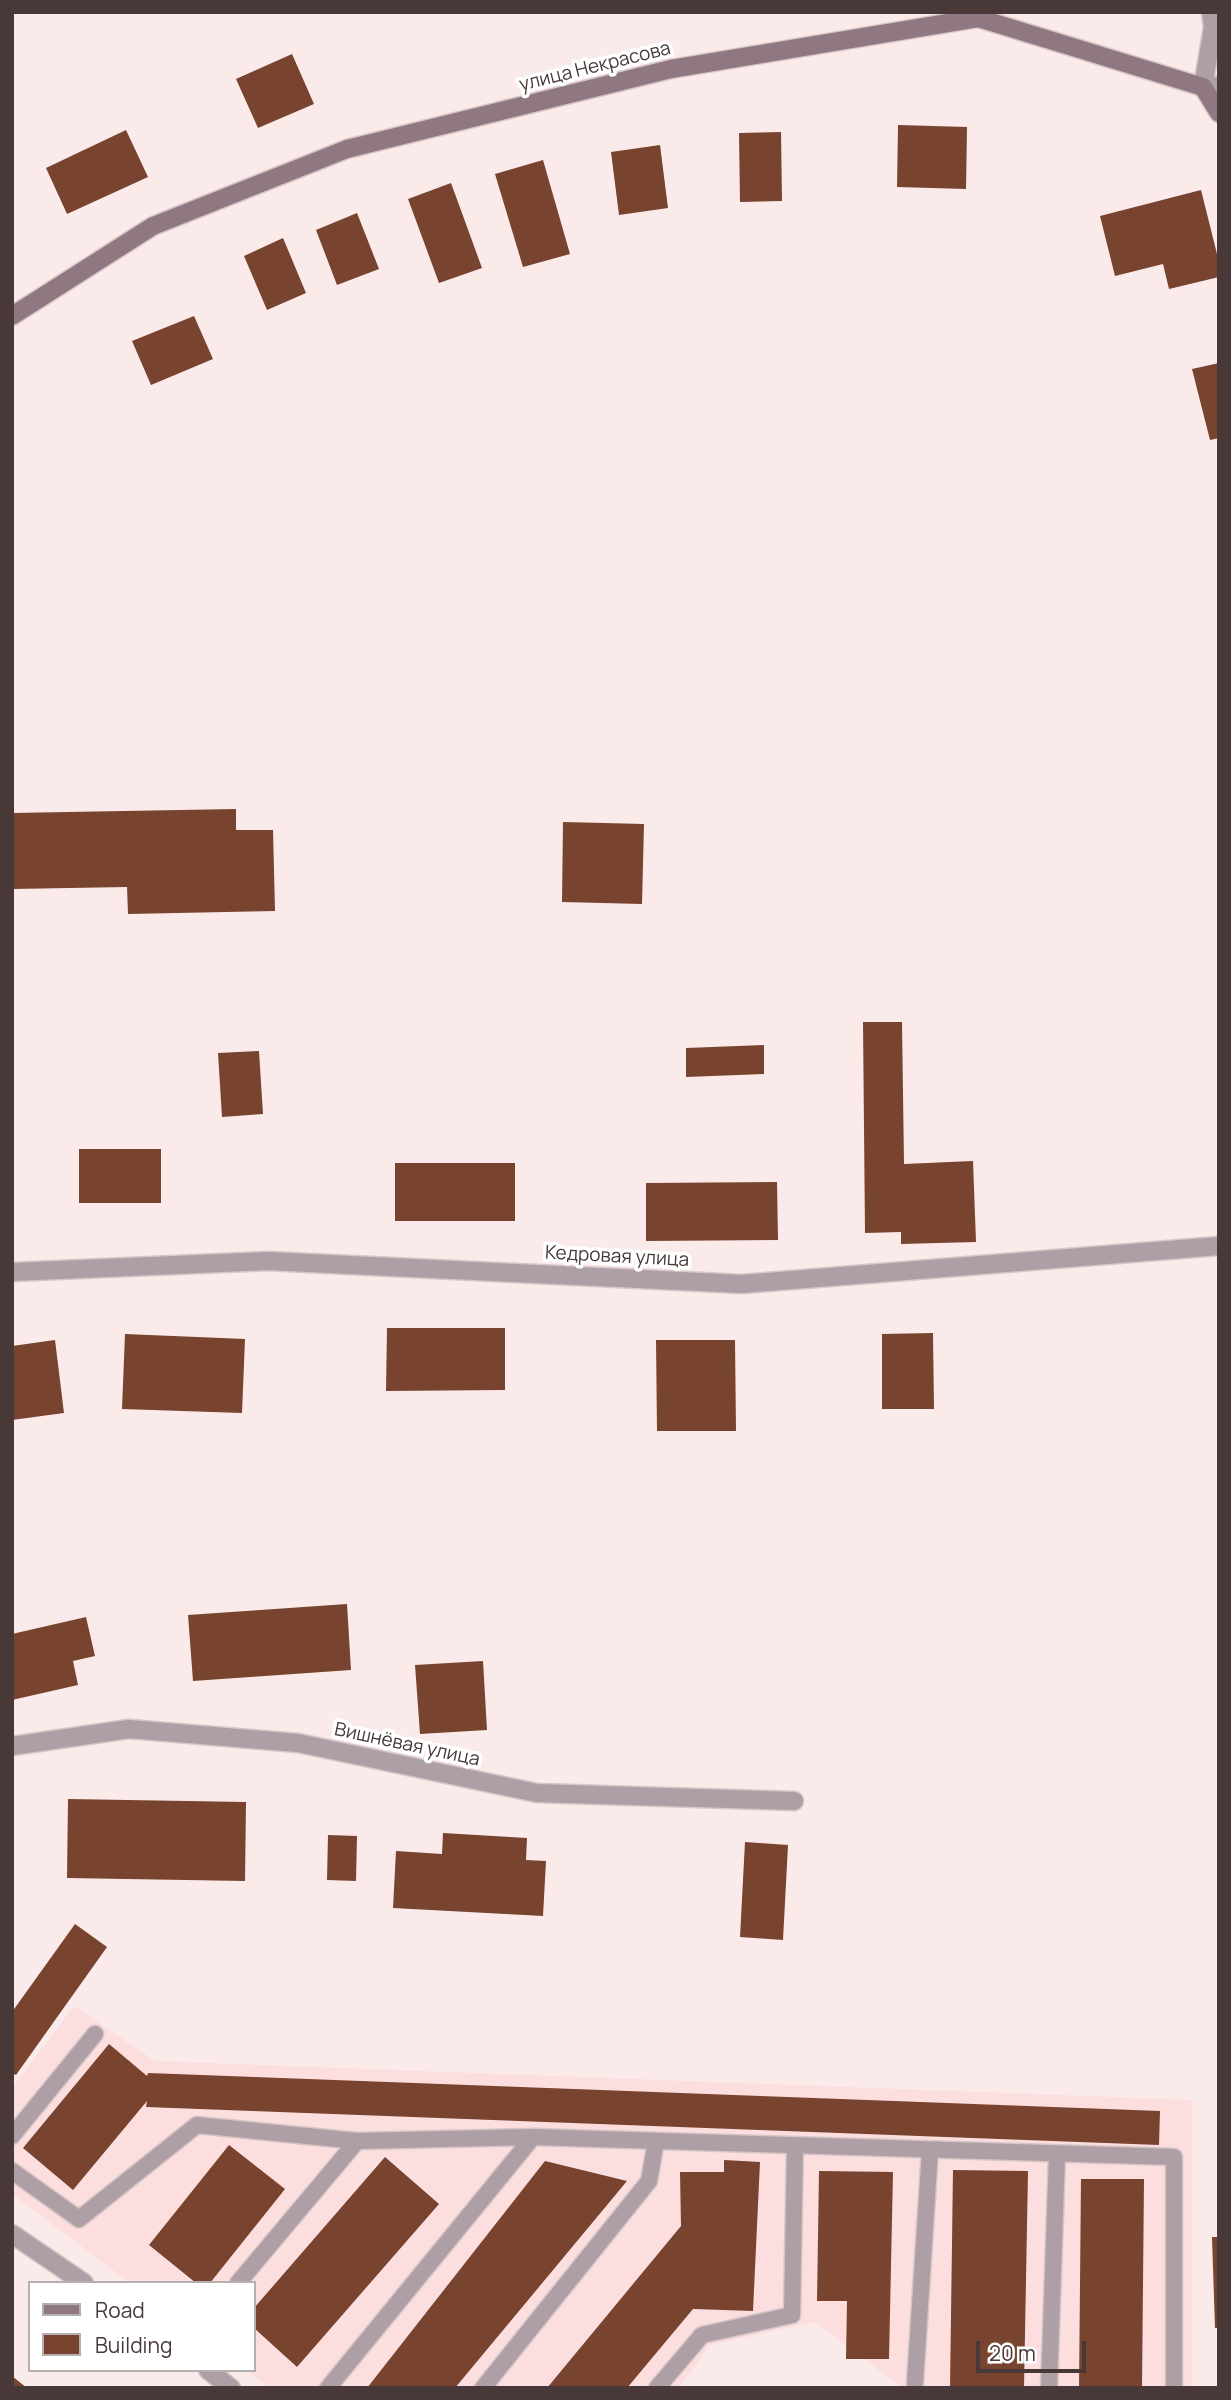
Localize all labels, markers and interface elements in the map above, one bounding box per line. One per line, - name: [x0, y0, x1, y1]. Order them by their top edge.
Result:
- street label: улица Некрасова: [517, 37, 673, 97]
- street label: Кедровая улица: [544, 1242, 690, 1272]
- street label: Вишнёвая улица: [332, 1718, 482, 1772]
- legend: [28, 2281, 256, 2372]
- text: Road: [95, 2296, 145, 2324]
- scale bar: [979, 2326, 1089, 2370]
- text: Building: [95, 2331, 172, 2359]
- text: 20 m: [989, 2339, 1036, 2367]

